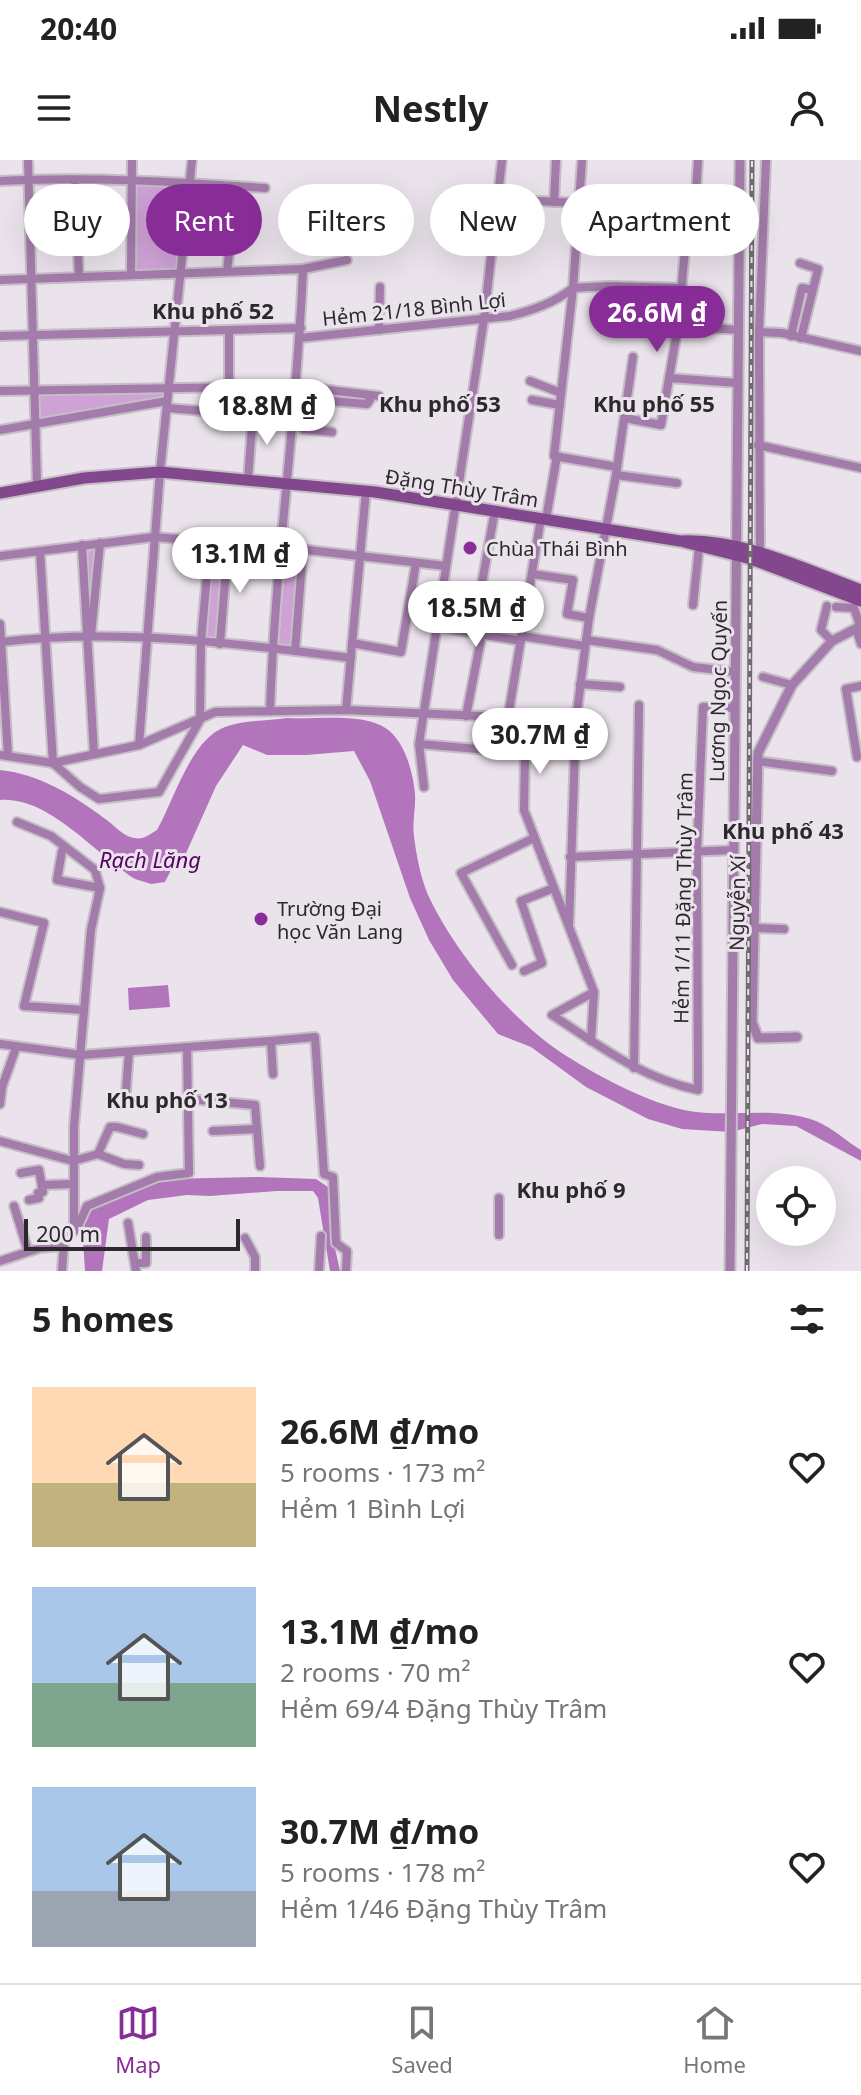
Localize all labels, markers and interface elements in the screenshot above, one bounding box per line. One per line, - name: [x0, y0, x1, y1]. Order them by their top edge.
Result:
- text: 20:40: [40, 8, 117, 49]
- text: Nestly: [373, 84, 488, 133]
- icon: menu: [32, 86, 76, 130]
- icon: person: [785, 86, 829, 130]
- chip: Buy: [24, 184, 130, 256]
- chip: Rent: [146, 184, 262, 256]
- chip: Filters: [278, 184, 414, 256]
- chip: New: [430, 184, 545, 256]
- chip: Apartment: [561, 184, 759, 256]
- street label: Hẻm 21/18 Bình Lợi: [321, 286, 507, 332]
- pin: 26.6M ₫: [583, 286, 731, 354]
- text: 26.6M ₫: [607, 294, 707, 330]
- district label: Khu phố 52: [152, 295, 274, 325]
- pin: 18.8M ₫: [193, 379, 341, 447]
- text: 18.8M ₫: [217, 387, 317, 423]
- district label: Khu phố 53: [379, 388, 501, 418]
- district label: Khu phố 55: [593, 388, 715, 418]
- street label: Đặng Thùy Trâm: [383, 463, 541, 513]
- pin: 13.1M ₫: [166, 527, 314, 595]
- text: 13.1M ₫: [190, 535, 290, 571]
- place label: Chùa Thái Bình: [486, 535, 628, 562]
- marker: Chùa Thái Bình: [461, 539, 479, 557]
- pin: 18.5M ₫: [402, 581, 550, 649]
- text: 18.5M ₫: [426, 589, 526, 625]
- street label: Lương Ngọc Quyến: [703, 600, 733, 782]
- pin: 30.7M ₫: [466, 708, 614, 776]
- text: 30.7M ₫: [490, 716, 590, 752]
- street label: Hẻm 1/11 Đặng Thùy Trâm: [667, 772, 699, 1024]
- district label: Khu phố 43: [722, 815, 844, 845]
- water label: Rạch Lăng: [99, 844, 201, 874]
- street label: Nguyễn Xí: [723, 854, 751, 951]
- place label: Trường Đại học Văn Lang: [277, 895, 403, 945]
- marker: Trường Đại học Văn Lang: [252, 910, 270, 928]
- district label: Khu phố 13: [106, 1084, 228, 1114]
- map controls: [756, 1166, 836, 1246]
- button: locate: [756, 1166, 836, 1246]
- district label: Khu phố 9: [516, 1174, 626, 1204]
- scale bar: [24, 1215, 240, 1251]
- text: 200 m: [36, 1218, 100, 1248]
- text: 5 homes: [32, 1296, 174, 1342]
- icon: filters: [785, 1297, 829, 1341]
- text: 26.6M ₫/mo: [280, 1408, 479, 1454]
- icon: home: [96, 1419, 192, 1515]
- icon: heart: [785, 1445, 829, 1489]
- text: 5 rooms · 173 m²: [280, 1454, 485, 1490]
- text: Hẻm 1 Bình Lợi: [280, 1490, 465, 1526]
- text: 13.1M ₫/mo: [280, 1608, 479, 1654]
- icon: home: [96, 1619, 192, 1715]
- icon: heart: [785, 1645, 829, 1689]
- text: 2 rooms · 70 m²: [280, 1654, 470, 1690]
- text: Hẻm 69/4 Đặng Thùy Trâm: [280, 1690, 607, 1726]
- text: 30.7M ₫/mo: [280, 1808, 479, 1854]
- icon: home: [96, 1819, 192, 1915]
- icon: heart: [785, 1845, 829, 1889]
- text: 5 rooms · 178 m²: [280, 1854, 485, 1890]
- text: Hẻm 1/46 Đặng Thùy Trâm: [280, 1890, 607, 1926]
- tab: Map: [115, 2001, 161, 2079]
- tab: Saved: [391, 2001, 453, 2079]
- tab: Home: [683, 2001, 746, 2079]

